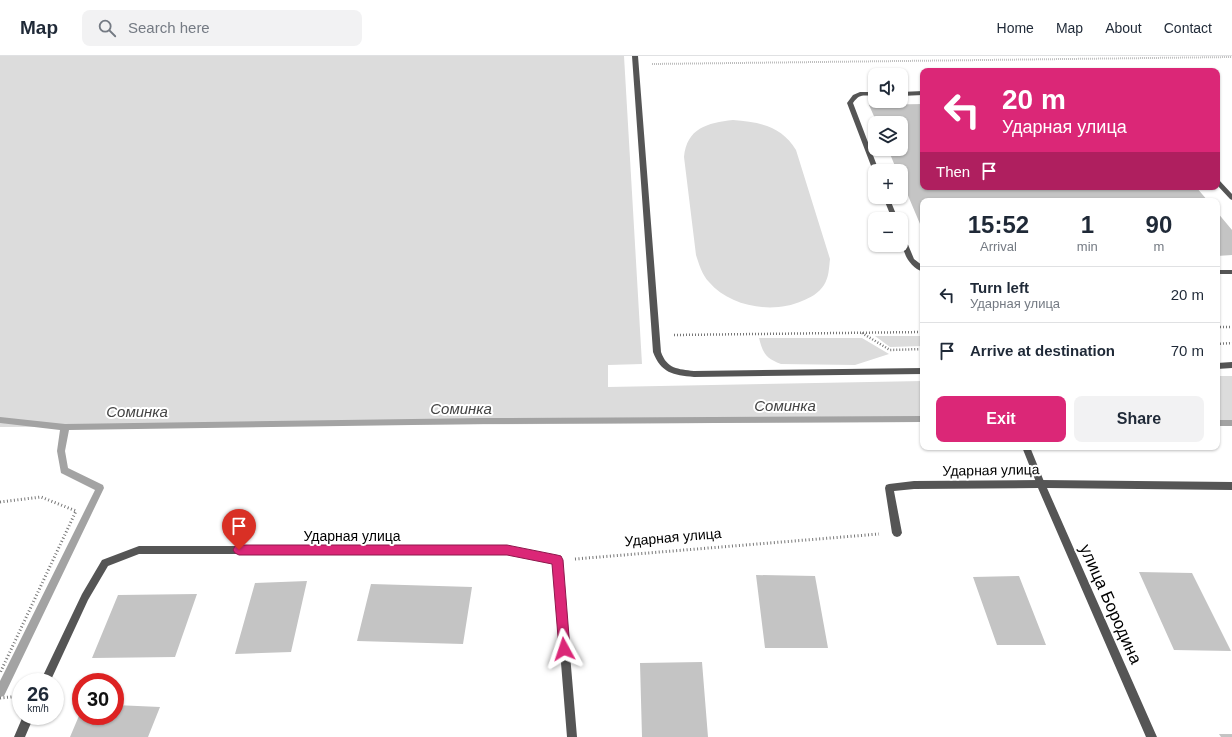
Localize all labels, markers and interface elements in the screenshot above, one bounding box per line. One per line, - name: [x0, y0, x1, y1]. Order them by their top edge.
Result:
- search box: [82, 10, 362, 46]
- text: Map: [20, 17, 58, 38]
- icon: search: [96, 17, 118, 39]
- text: Search here: [128, 19, 210, 36]
- text: Home: [997, 20, 1034, 36]
- text: Map: [1056, 20, 1083, 36]
- text: About: [1105, 20, 1142, 36]
- text: Contact: [1164, 20, 1212, 36]
- map controls: [868, 68, 908, 252]
- button: sound: [868, 68, 908, 108]
- icon: left: [936, 84, 988, 136]
- text: 20 m: [1002, 84, 1066, 115]
- button: layers: [868, 116, 908, 156]
- text: Ударная улица: [1002, 117, 1127, 137]
- icon: arrive: [978, 160, 1000, 182]
- text: Then: [936, 163, 970, 180]
- button: +: [868, 164, 908, 204]
- text: 15:52: [968, 211, 1029, 238]
- text: 1: [1081, 211, 1094, 238]
- text: 90: [1146, 211, 1172, 238]
- button: −: [868, 212, 908, 252]
- text: Arrival: [980, 239, 1017, 254]
- text: min: [1077, 239, 1098, 254]
- text: m: [1153, 239, 1164, 254]
- text: Turn left: [970, 279, 1029, 296]
- icon: left: [936, 284, 958, 306]
- text: 20 m: [1171, 286, 1204, 303]
- text: Ударная улица: [970, 296, 1060, 311]
- icon: arrive: [936, 340, 958, 362]
- text: Arrive at destination: [970, 342, 1115, 359]
- text: 70 m: [1171, 342, 1204, 359]
- button: Exit: [936, 396, 1066, 442]
- button: Share: [1074, 396, 1204, 442]
- water label: Соминка: [754, 397, 816, 414]
- water label: Соминка: [430, 400, 492, 417]
- water label: Соминка: [106, 403, 168, 420]
- street label: Ударная улица: [942, 461, 1040, 479]
- pin: [222, 509, 256, 550]
- icon: arrive: [228, 515, 250, 537]
- street label: Ударная улица: [624, 525, 722, 549]
- street label: Ударная улица: [303, 528, 401, 544]
- street label: улица Бородина: [1076, 541, 1146, 667]
- position arrow: [543, 628, 585, 670]
- speed limit sign: 30: [72, 673, 124, 725]
- text: 26: [27, 683, 49, 705]
- text: km/h: [27, 703, 49, 714]

